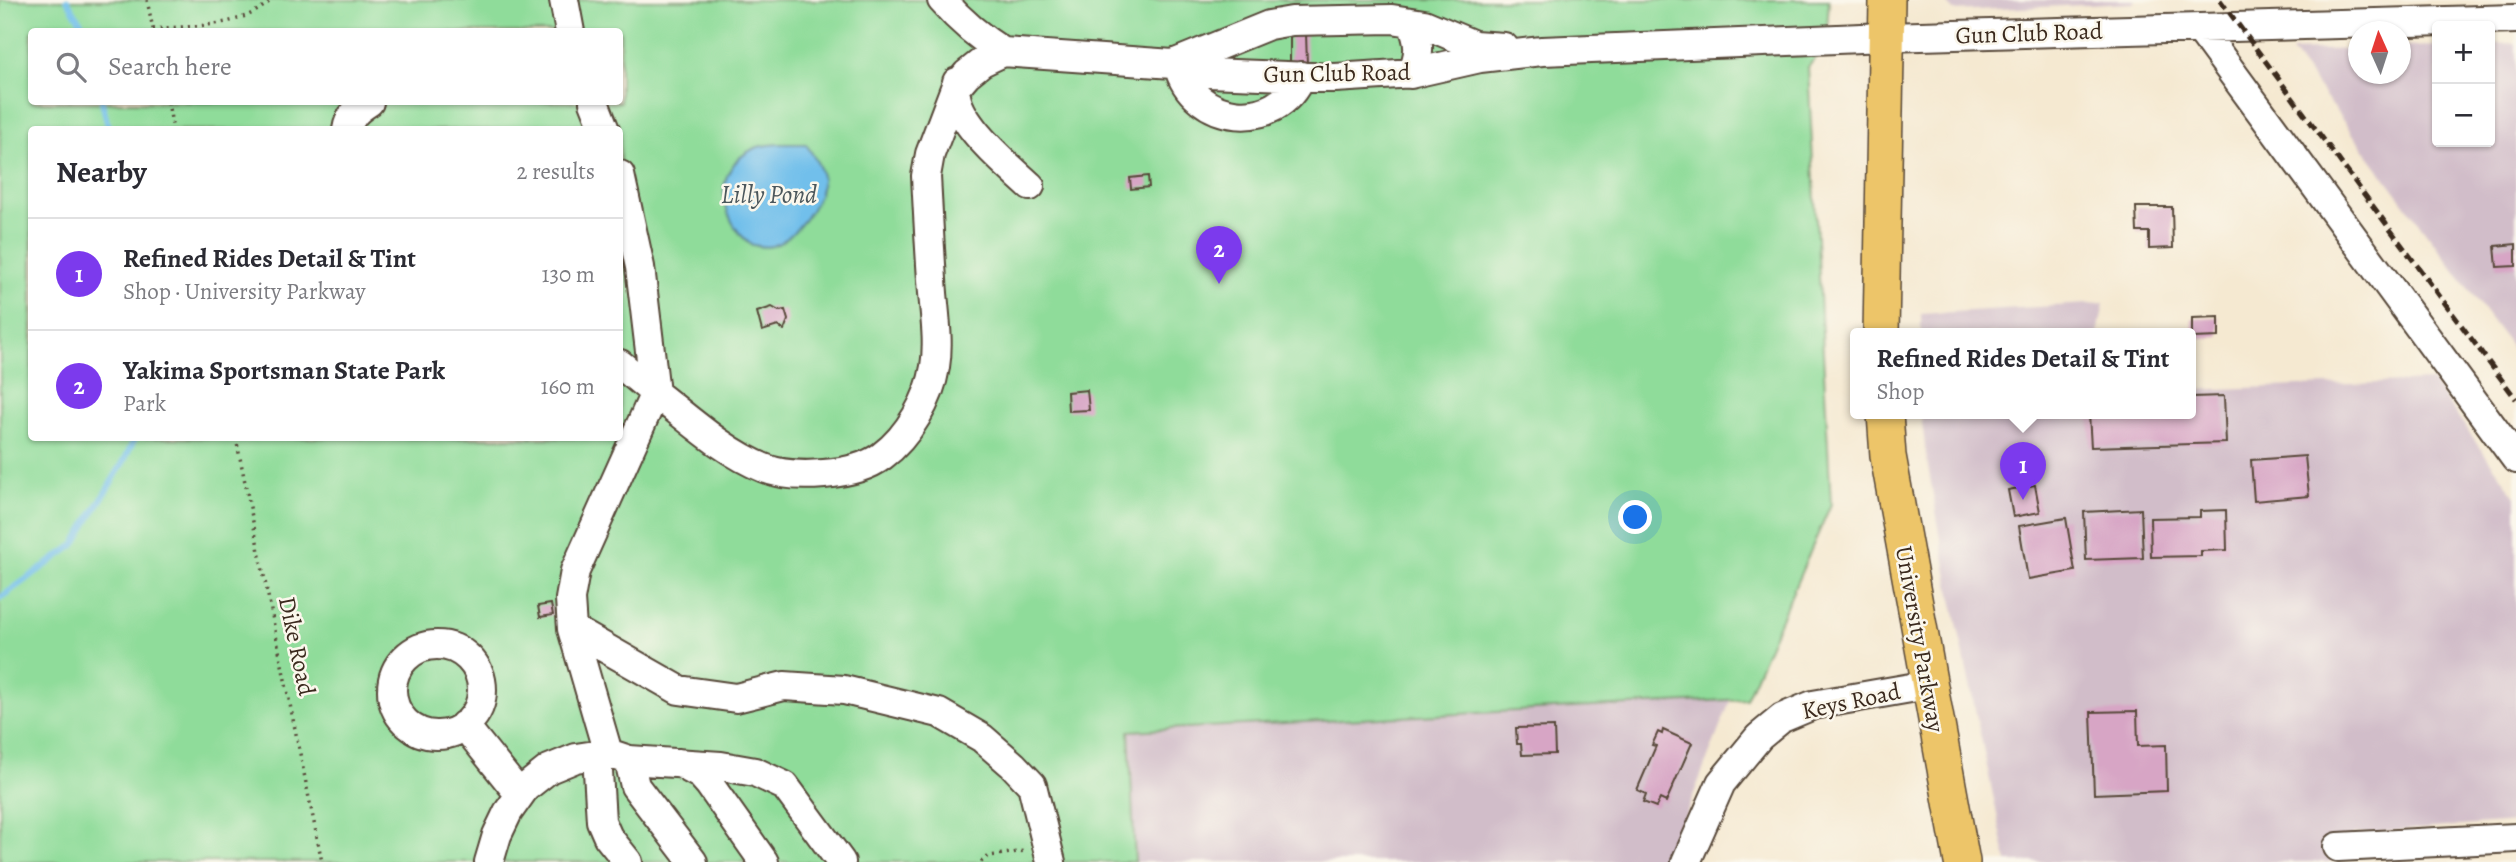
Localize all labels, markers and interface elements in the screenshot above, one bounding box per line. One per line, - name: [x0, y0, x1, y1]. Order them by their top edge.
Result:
- street label: Gun Club Road: [1955, 14, 2103, 52]
- north arrow: [2348, 21, 2411, 84]
- map controls: [2432, 21, 2495, 147]
- button: +: [2432, 21, 2495, 84]
- search box: [28, 28, 623, 105]
- icon: search: [52, 48, 90, 86]
- text: Search here: [108, 49, 232, 84]
- street label: Gun Club Road: [1263, 56, 1411, 90]
- button: −: [2432, 84, 2495, 147]
- text: Nearby: [56, 152, 147, 192]
- text: 2 results: [517, 156, 595, 187]
- water label: Lilly Pond: [721, 177, 817, 212]
- pin: 2: [1196, 226, 1242, 284]
- text: Refined Rides Detail & Tint: [123, 241, 416, 276]
- text: 1: [75, 259, 83, 290]
- text: 130 m: [542, 259, 595, 290]
- text: Shop · University Parkway: [123, 276, 365, 307]
- popup: [1850, 328, 2196, 419]
- text: Refined Rides Detail & Tint: [1877, 341, 2169, 376]
- text: Yakima Sportsman State Park: [123, 353, 445, 388]
- text: 2: [73, 371, 85, 402]
- text: 160 m: [541, 371, 595, 402]
- text: Shop: [1877, 376, 1924, 407]
- text: Park: [123, 388, 166, 419]
- pin: 1: [2000, 442, 2046, 500]
- your location: [1618, 500, 1652, 534]
- street label: University Parkway: [1888, 543, 1952, 735]
- street label: Dike Road: [271, 593, 323, 699]
- street label: Keys Road: [1799, 675, 1903, 727]

